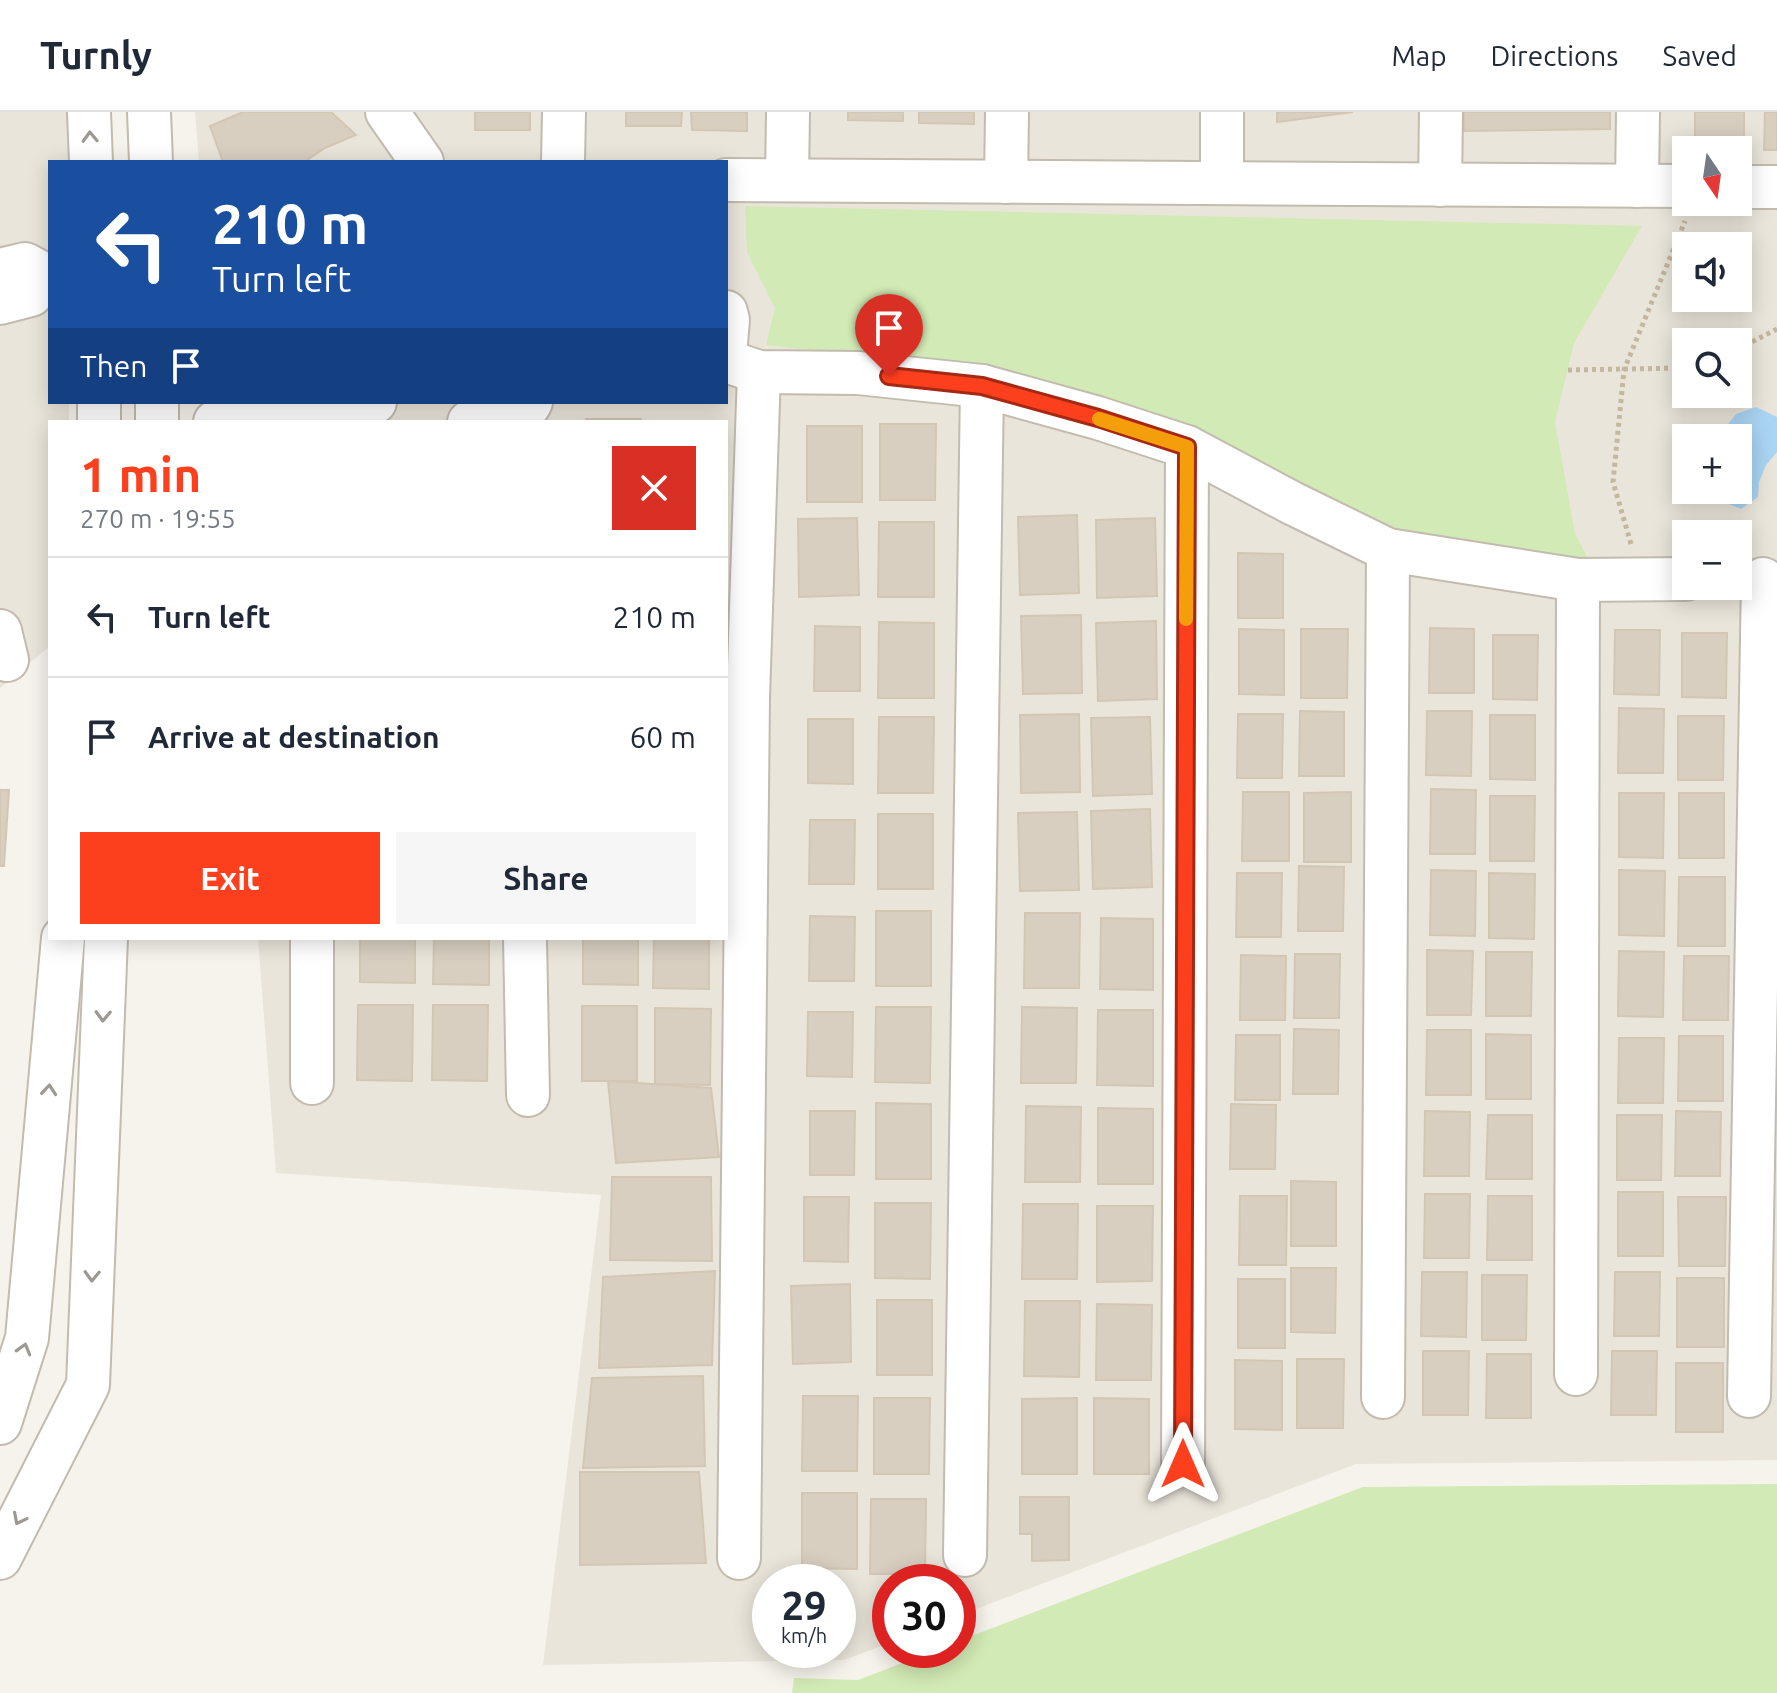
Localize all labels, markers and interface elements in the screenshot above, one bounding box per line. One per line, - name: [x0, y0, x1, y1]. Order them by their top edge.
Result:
- text: Turnly: [40, 34, 152, 76]
- text: Map: [1391, 40, 1447, 71]
- text: Directions: [1491, 40, 1618, 71]
- text: Saved: [1662, 40, 1737, 71]
- one-way arrow: [81, 130, 98, 143]
- north arrow: [1672, 136, 1752, 216]
- map controls: [1672, 136, 1752, 600]
- icon: left: [80, 192, 184, 296]
- text: 210 m: [212, 192, 368, 255]
- button: sound: [1672, 232, 1752, 312]
- text: Turn left: [212, 258, 351, 299]
- pin: [855, 294, 923, 376]
- icon: arrive: [867, 306, 911, 350]
- button: search: [1672, 328, 1752, 408]
- icon: arrive: [164, 344, 208, 388]
- text: Then: [80, 349, 148, 383]
- button: +: [1672, 424, 1752, 504]
- button: close: [612, 446, 696, 530]
- text: 1 min: [80, 447, 201, 501]
- text: 270 m · 19:55: [80, 504, 236, 533]
- button: −: [1672, 520, 1752, 600]
- icon: left: [80, 595, 124, 639]
- text: Turn left: [148, 600, 270, 634]
- text: 210 m: [612, 600, 696, 634]
- icon: arrive: [80, 715, 124, 759]
- text: Arrive at destination: [148, 720, 440, 754]
- text: 60 m: [629, 720, 696, 754]
- button: Exit: [80, 832, 380, 924]
- button: Share: [396, 832, 696, 924]
- one-way arrow: [95, 1010, 112, 1023]
- one-way arrow: [40, 1083, 57, 1096]
- one-way arrow: [84, 1270, 101, 1283]
- one-way arrow: [14, 1342, 31, 1356]
- position arrow: [1141, 1422, 1225, 1506]
- one-way arrow: [14, 1511, 29, 1526]
- speed limit sign: 30: [872, 1564, 976, 1668]
- text: 29: [781, 1583, 827, 1628]
- text: km/h: [781, 1624, 827, 1647]

